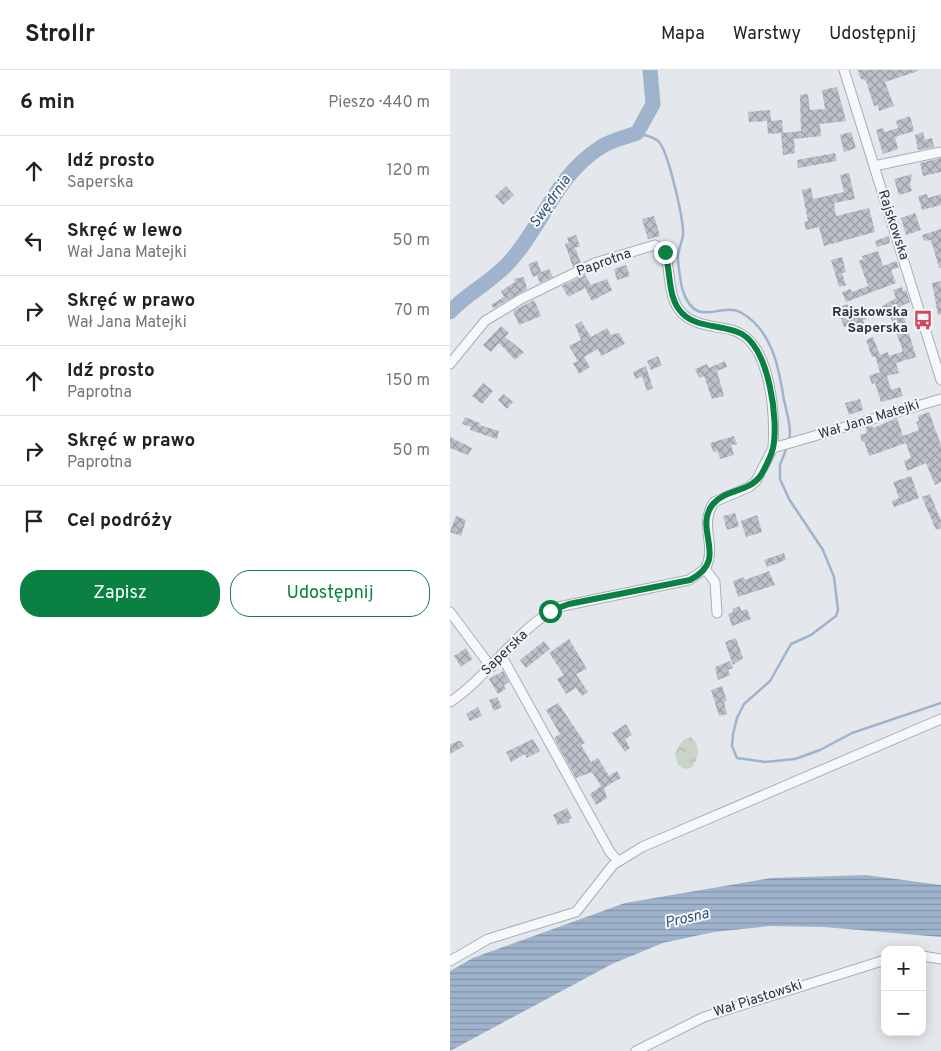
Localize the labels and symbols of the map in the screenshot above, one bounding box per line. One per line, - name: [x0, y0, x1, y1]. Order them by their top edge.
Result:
- water label: Swędrnia: [526, 172, 576, 232]
- street label: Rajskowska: [874, 188, 912, 262]
- route end: [654, 241, 677, 264]
- street label: Paprotna: [574, 245, 634, 281]
- place label: Rajskowska Saperska: [832, 304, 908, 337]
- bus stop icon: Rajskowska Saperska: [912, 309, 934, 331]
- street label: Wał Jana Matejki: [816, 397, 922, 443]
- route start: [539, 600, 562, 623]
- street label: Saperska: [478, 627, 532, 679]
- water label: Prosna: [663, 905, 711, 933]
- street label: Wał Piastowski: [712, 977, 804, 1021]

